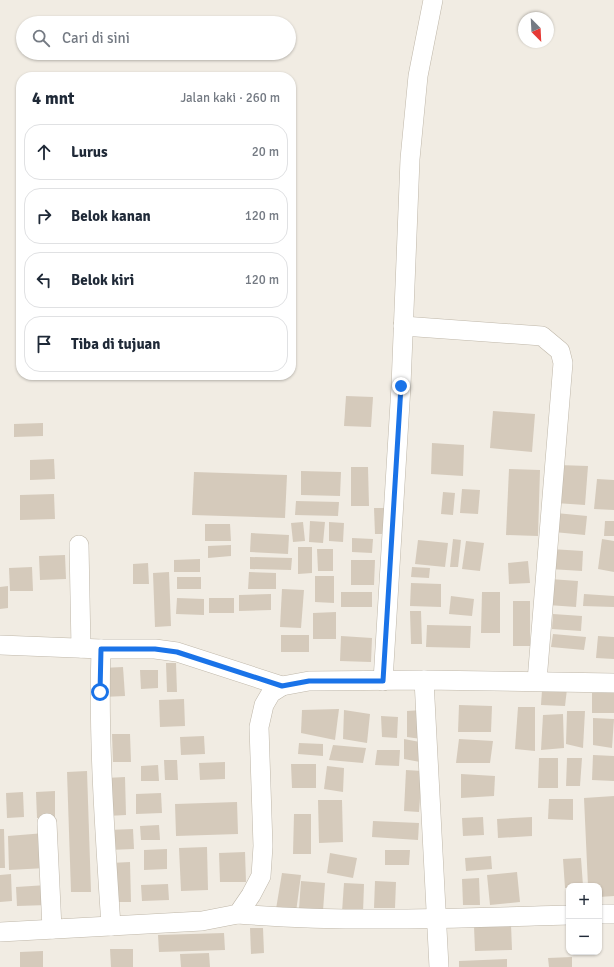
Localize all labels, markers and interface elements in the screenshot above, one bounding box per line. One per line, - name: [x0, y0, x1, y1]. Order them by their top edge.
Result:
- north arrow: [518, 12, 554, 48]
- search box: [16, 16, 296, 60]
- icon: search: [30, 27, 52, 49]
- text: Cari di sini: [62, 29, 130, 47]
- text: 4 mnt: [32, 88, 74, 109]
- text: Jalan kaki · 260 m: [181, 90, 280, 106]
- icon: ahead: [33, 141, 55, 163]
- text: Lurus: [71, 143, 108, 161]
- text: 20 m: [252, 144, 279, 160]
- icon: right: [33, 205, 55, 227]
- text: Belok kanan: [71, 207, 151, 225]
- text: 120 m: [245, 208, 279, 224]
- icon: left: [33, 269, 55, 291]
- text: Belok kiri: [71, 271, 134, 289]
- text: 120 m: [245, 272, 279, 288]
- icon: arrive: [33, 333, 55, 355]
- text: Tiba di tujuan: [71, 335, 161, 353]
- route end: [392, 377, 410, 395]
- route start: [91, 683, 109, 701]
- map controls: [566, 883, 602, 955]
- button: +: [566, 883, 602, 919]
- button: −: [566, 919, 602, 955]

